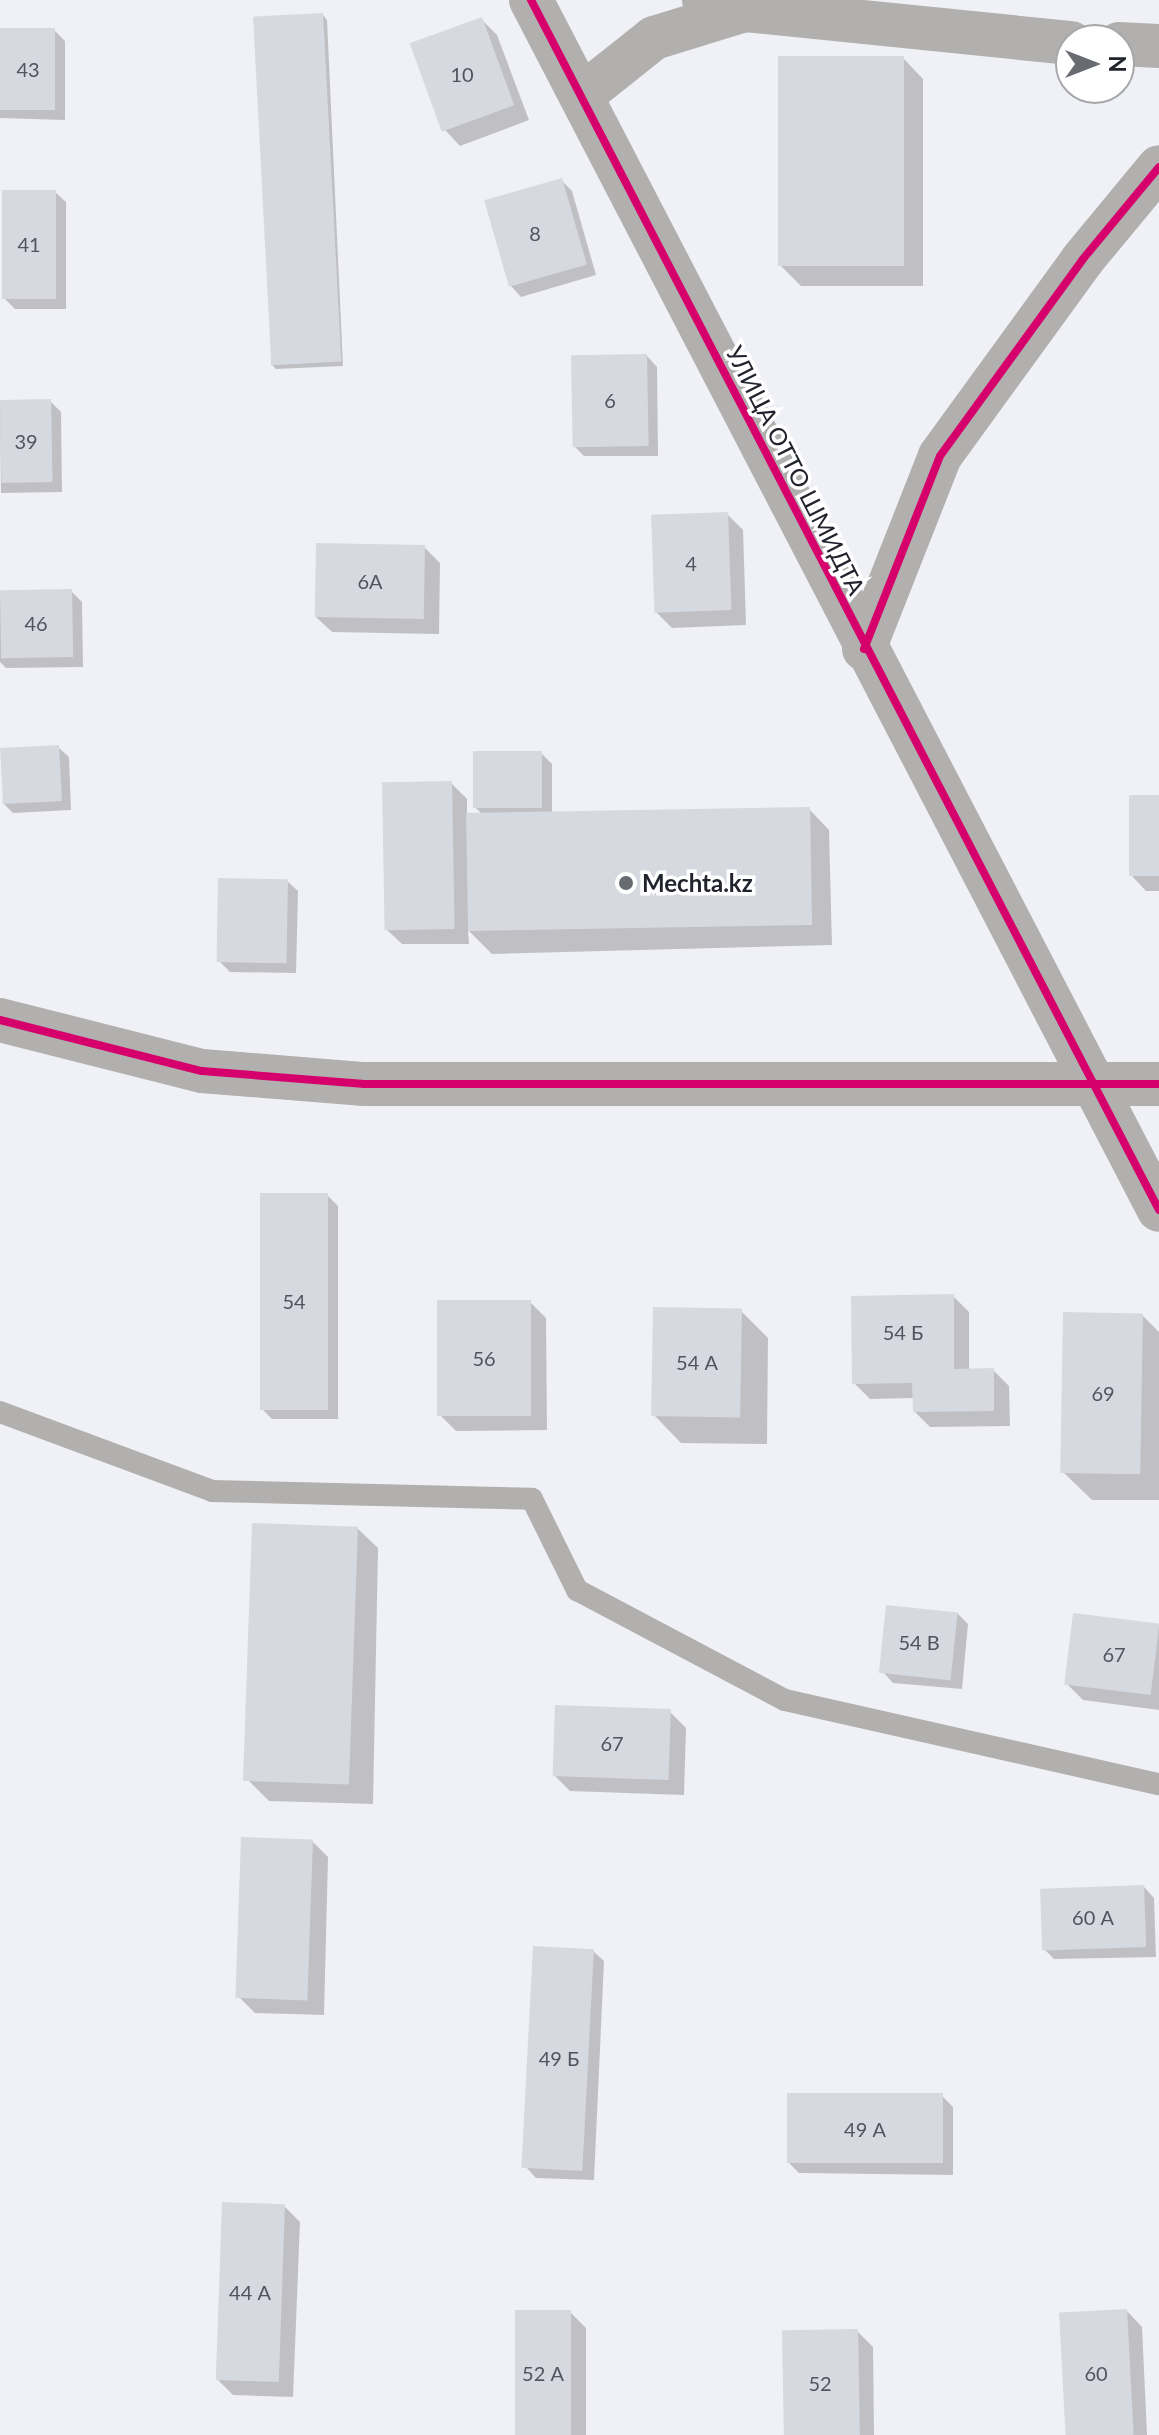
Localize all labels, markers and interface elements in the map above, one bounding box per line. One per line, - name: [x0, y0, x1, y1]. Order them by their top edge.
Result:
- north arrow: [1055, 24, 1135, 104]
- text: N: [1104, 56, 1131, 72]
- house number: 43: [16, 57, 40, 81]
- house number: 10: [450, 62, 474, 86]
- house number: 8: [529, 221, 541, 245]
- house number: 41: [17, 232, 41, 256]
- street label: УЛИЦА ОТТО ШМИДТА: [721, 341, 871, 599]
- house number: 6: [604, 388, 616, 412]
- house number: 39: [14, 429, 38, 453]
- house number: 4: [685, 551, 697, 575]
- house number: 6А: [357, 569, 383, 593]
- house number: 46: [24, 611, 48, 635]
- place label: Mechta.kz: [642, 869, 753, 897]
- marker: Mechta.kz: [617, 874, 635, 892]
- house number: 54: [282, 1289, 306, 1313]
- house number: 54 Б: [883, 1320, 923, 1344]
- house number: 56: [472, 1346, 496, 1370]
- house number: 54 А: [676, 1350, 718, 1374]
- house number: 69: [1091, 1381, 1115, 1405]
- house number: 54 В: [898, 1630, 940, 1654]
- house number: 67: [1102, 1642, 1126, 1666]
- house number: 67: [600, 1731, 624, 1755]
- house number: 60 А: [1072, 1905, 1114, 1929]
- house number: 49 Б: [539, 2046, 579, 2070]
- house number: 49 А: [844, 2117, 886, 2141]
- house number: 44 А: [229, 2280, 271, 2304]
- house number: 52 А: [522, 2361, 564, 2385]
- house number: 60: [1084, 2361, 1108, 2385]
- house number: 52: [808, 2371, 832, 2395]

